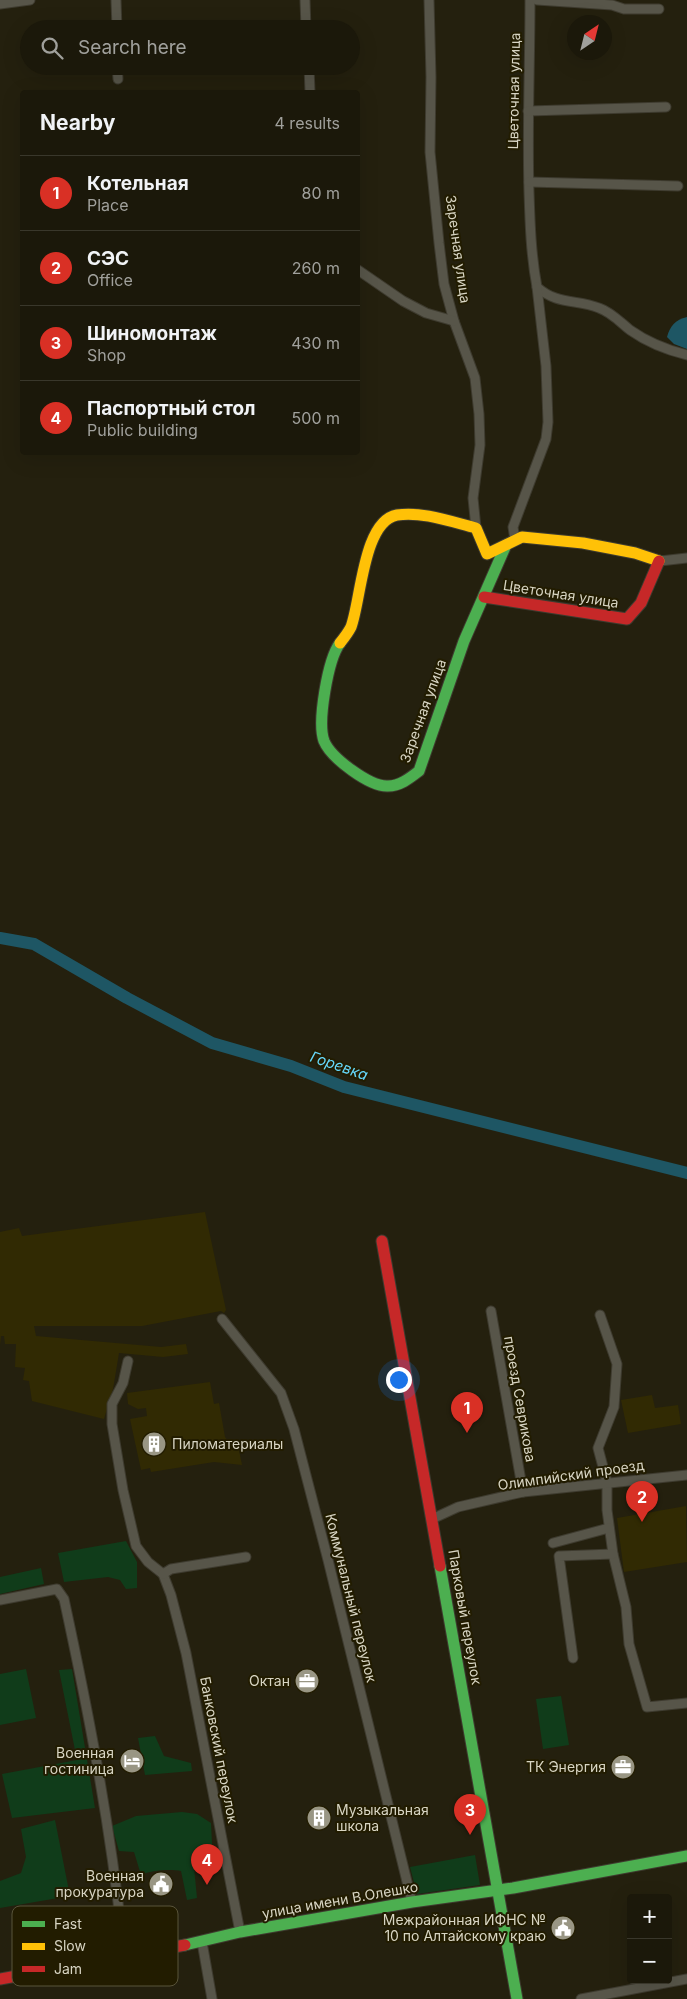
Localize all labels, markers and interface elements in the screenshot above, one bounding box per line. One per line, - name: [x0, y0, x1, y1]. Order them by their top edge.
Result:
- north arrow: [567, 15, 612, 60]
- search box: [20, 20, 360, 75]
- street label: Цветочная улица: [504, 33, 523, 149]
- icon: search: [38, 34, 66, 62]
- text: Search here: [78, 36, 187, 59]
- text: Nearby: [40, 110, 115, 135]
- text: 4 results: [275, 113, 340, 133]
- text: Котельная: [87, 172, 189, 195]
- text: 1: [53, 183, 59, 203]
- text: 80 m: [301, 183, 340, 203]
- street label: Заречная улица: [442, 194, 475, 304]
- text: Place: [87, 195, 129, 215]
- text: СЭС: [87, 247, 129, 270]
- text: 2: [51, 258, 61, 278]
- text: 260 m: [292, 258, 340, 278]
- text: Office: [87, 270, 133, 290]
- text: Шиномонтаж: [87, 322, 217, 345]
- text: 3: [51, 333, 61, 353]
- text: 430 m: [291, 333, 340, 353]
- text: Shop: [87, 345, 126, 365]
- text: Паспортный стол: [87, 397, 256, 420]
- text: 4: [51, 408, 61, 428]
- text: 500 m: [292, 408, 340, 428]
- text: Public building: [87, 420, 198, 440]
- street label: Цветочная улица: [502, 576, 620, 611]
- street label: Заречная улица: [396, 657, 449, 765]
- water label: Горевка: [308, 1047, 371, 1084]
- street label: проезд Севрикова: [501, 1335, 540, 1463]
- your location: [386, 1367, 412, 1393]
- pin: 1: [451, 1392, 483, 1433]
- building icon: Пиломатериалы: [141, 1431, 167, 1457]
- place label: Пиломатериалы: [172, 1435, 283, 1452]
- street label: Олимпийский проезд: [497, 1456, 645, 1493]
- pin: 2: [626, 1481, 658, 1522]
- street label: Коммунальный переулок: [322, 1512, 381, 1685]
- street label: Парковый переулок: [445, 1548, 486, 1686]
- office icon: Октан: [294, 1668, 320, 1694]
- place label: Октан: [249, 1672, 290, 1689]
- street label: Банковский переулок: [197, 1675, 242, 1825]
- place label: Военная гостиница: [44, 1744, 114, 1777]
- hotel icon: Военная гостиница: [119, 1748, 145, 1774]
- office icon: ТК Энергия: [610, 1754, 636, 1780]
- place label: ТК Энергия: [526, 1758, 606, 1775]
- pin: 3: [454, 1794, 486, 1835]
- place label: Музыкальная школа: [336, 1801, 429, 1834]
- building icon: Музыкальная школа: [306, 1805, 332, 1831]
- pin: 4: [191, 1844, 223, 1885]
- place label: Военная прокуратура: [56, 1867, 144, 1900]
- public building icon: Военная прокуратура: [148, 1871, 174, 1897]
- street label: улица имени В.Олешко: [261, 1877, 419, 1922]
- map controls: [627, 1894, 672, 1984]
- button: +: [627, 1894, 672, 1939]
- legend: [12, 1906, 178, 1986]
- place label: Межрайонная ИФНС № 10 по Алтайскому краю: [383, 1911, 546, 1944]
- text: Fast: [54, 1915, 82, 1932]
- public building icon: Межрайонная ИФНС № 10 по Алтайскому краю: [550, 1915, 576, 1941]
- text: Slow: [54, 1937, 86, 1954]
- button: −: [627, 1939, 672, 1984]
- text: Jam: [54, 1960, 82, 1977]

